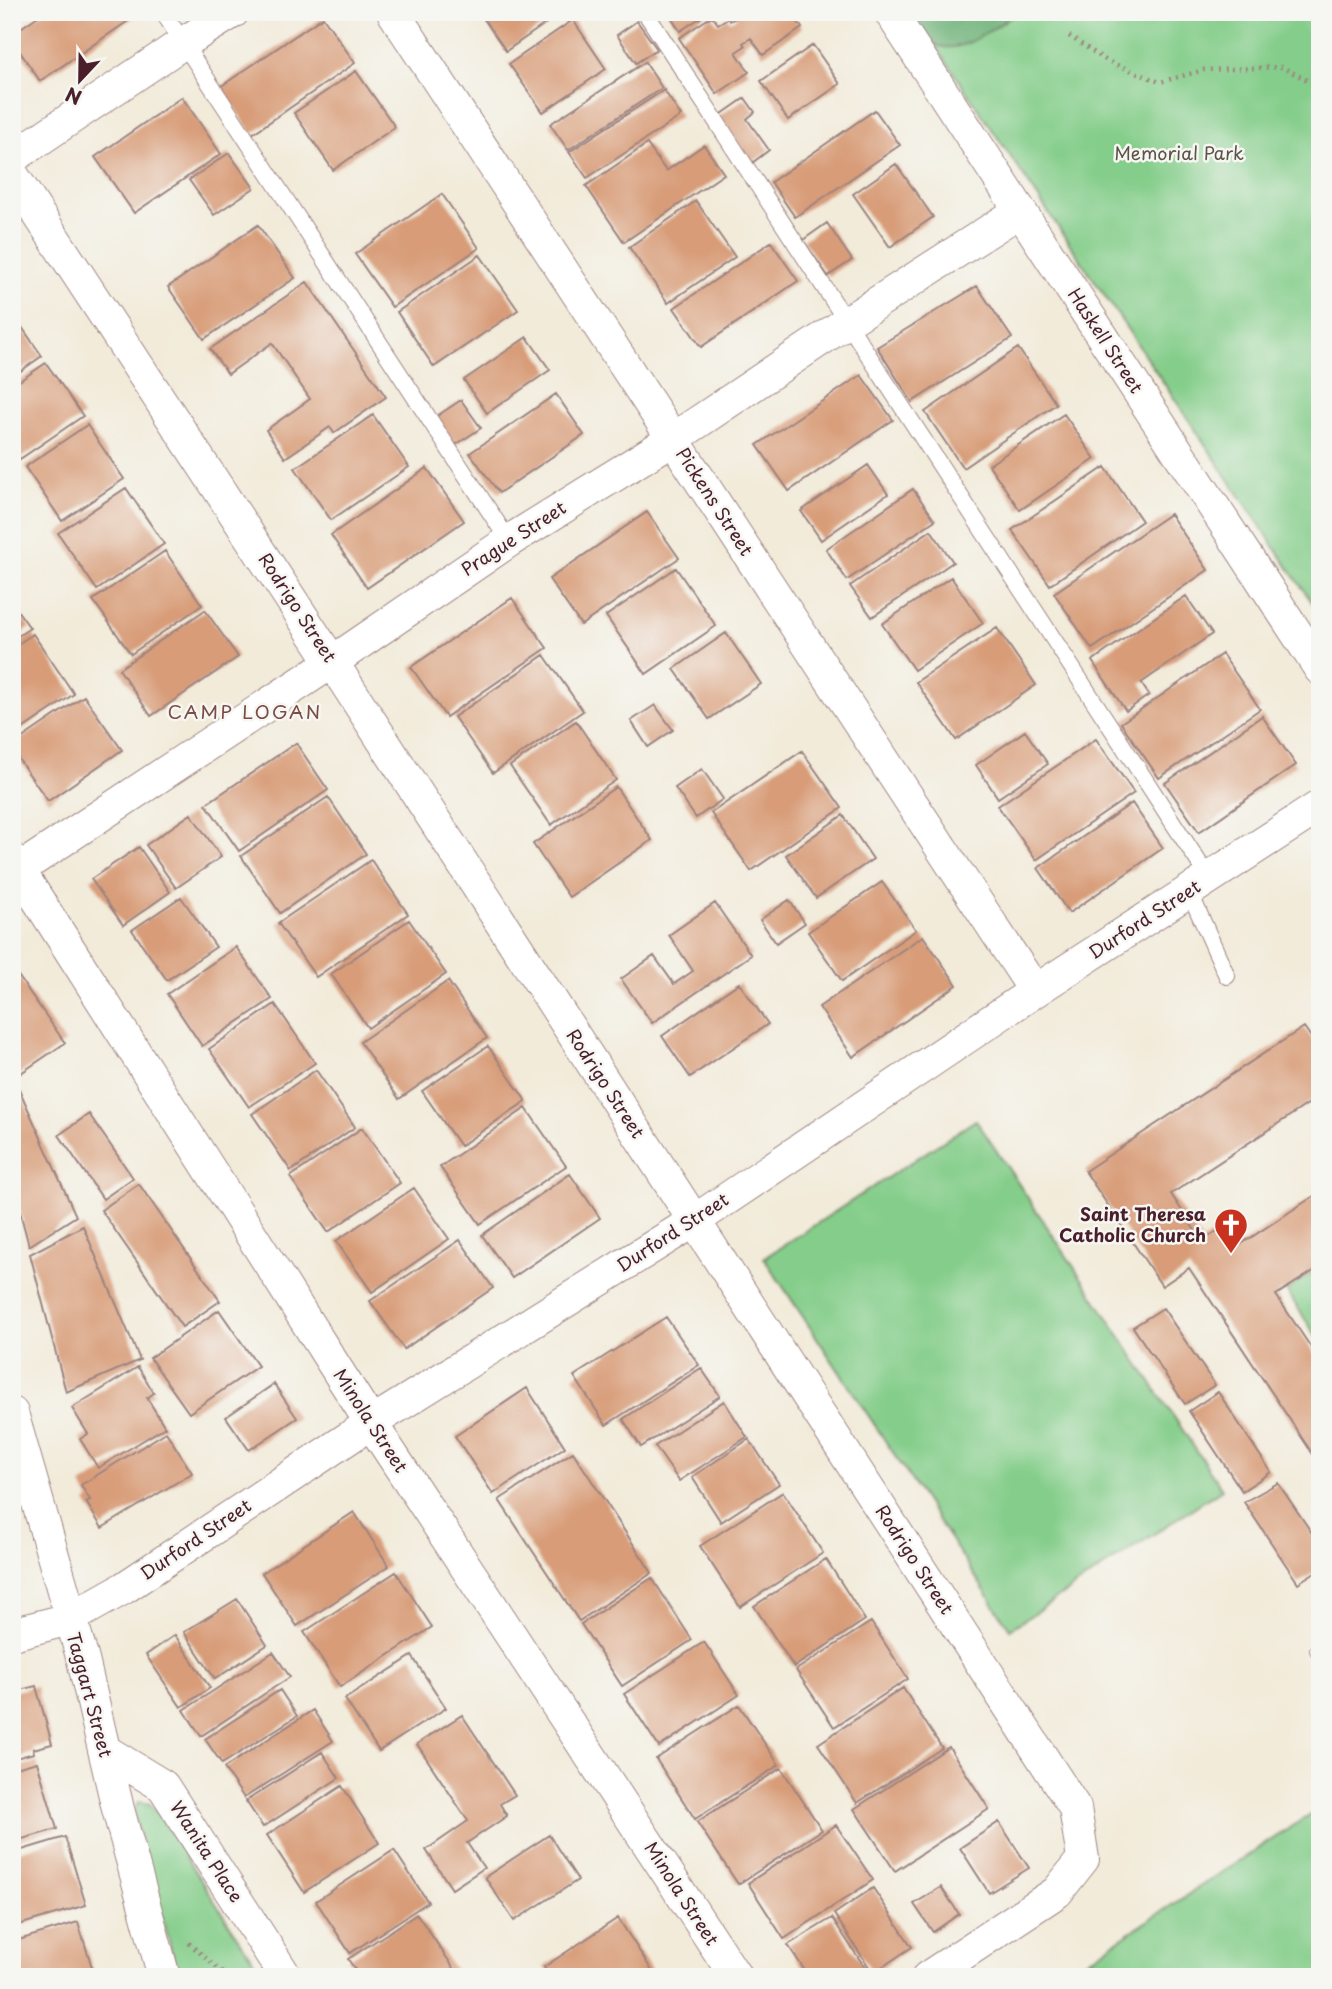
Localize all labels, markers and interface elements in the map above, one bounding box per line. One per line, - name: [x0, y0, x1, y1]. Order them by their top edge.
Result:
- north arrow: [46, 46, 116, 116]
- text: N: [61, 81, 85, 112]
- park label: Memorial Park: [1114, 139, 1244, 166]
- street label: Haskell Street: [1062, 282, 1150, 398]
- street label: Pickens Street: [670, 442, 760, 561]
- street label: Prague Street: [455, 494, 571, 582]
- street label: Rodrigo Street: [253, 547, 344, 667]
- district label: CAMP LOGAN: [168, 697, 322, 725]
- street label: Durford Street: [1083, 872, 1206, 965]
- street label: Rodrigo Street: [561, 1023, 652, 1143]
- street label: Durford Street: [611, 1185, 734, 1278]
- place label: Saint Theresa Catholic Church: [1059, 1200, 1206, 1248]
- church icon: Saint Theresa Catholic Church: [1212, 1206, 1250, 1255]
- street label: Minola Street: [328, 1363, 415, 1477]
- street label: Durford Street: [134, 1492, 256, 1586]
- street label: Rodrigo Street: [870, 1499, 961, 1619]
- street label: Taggart Street: [61, 1629, 120, 1760]
- street label: Wanita Place: [164, 1795, 250, 1907]
- street label: Minola Street: [639, 1836, 726, 1950]

